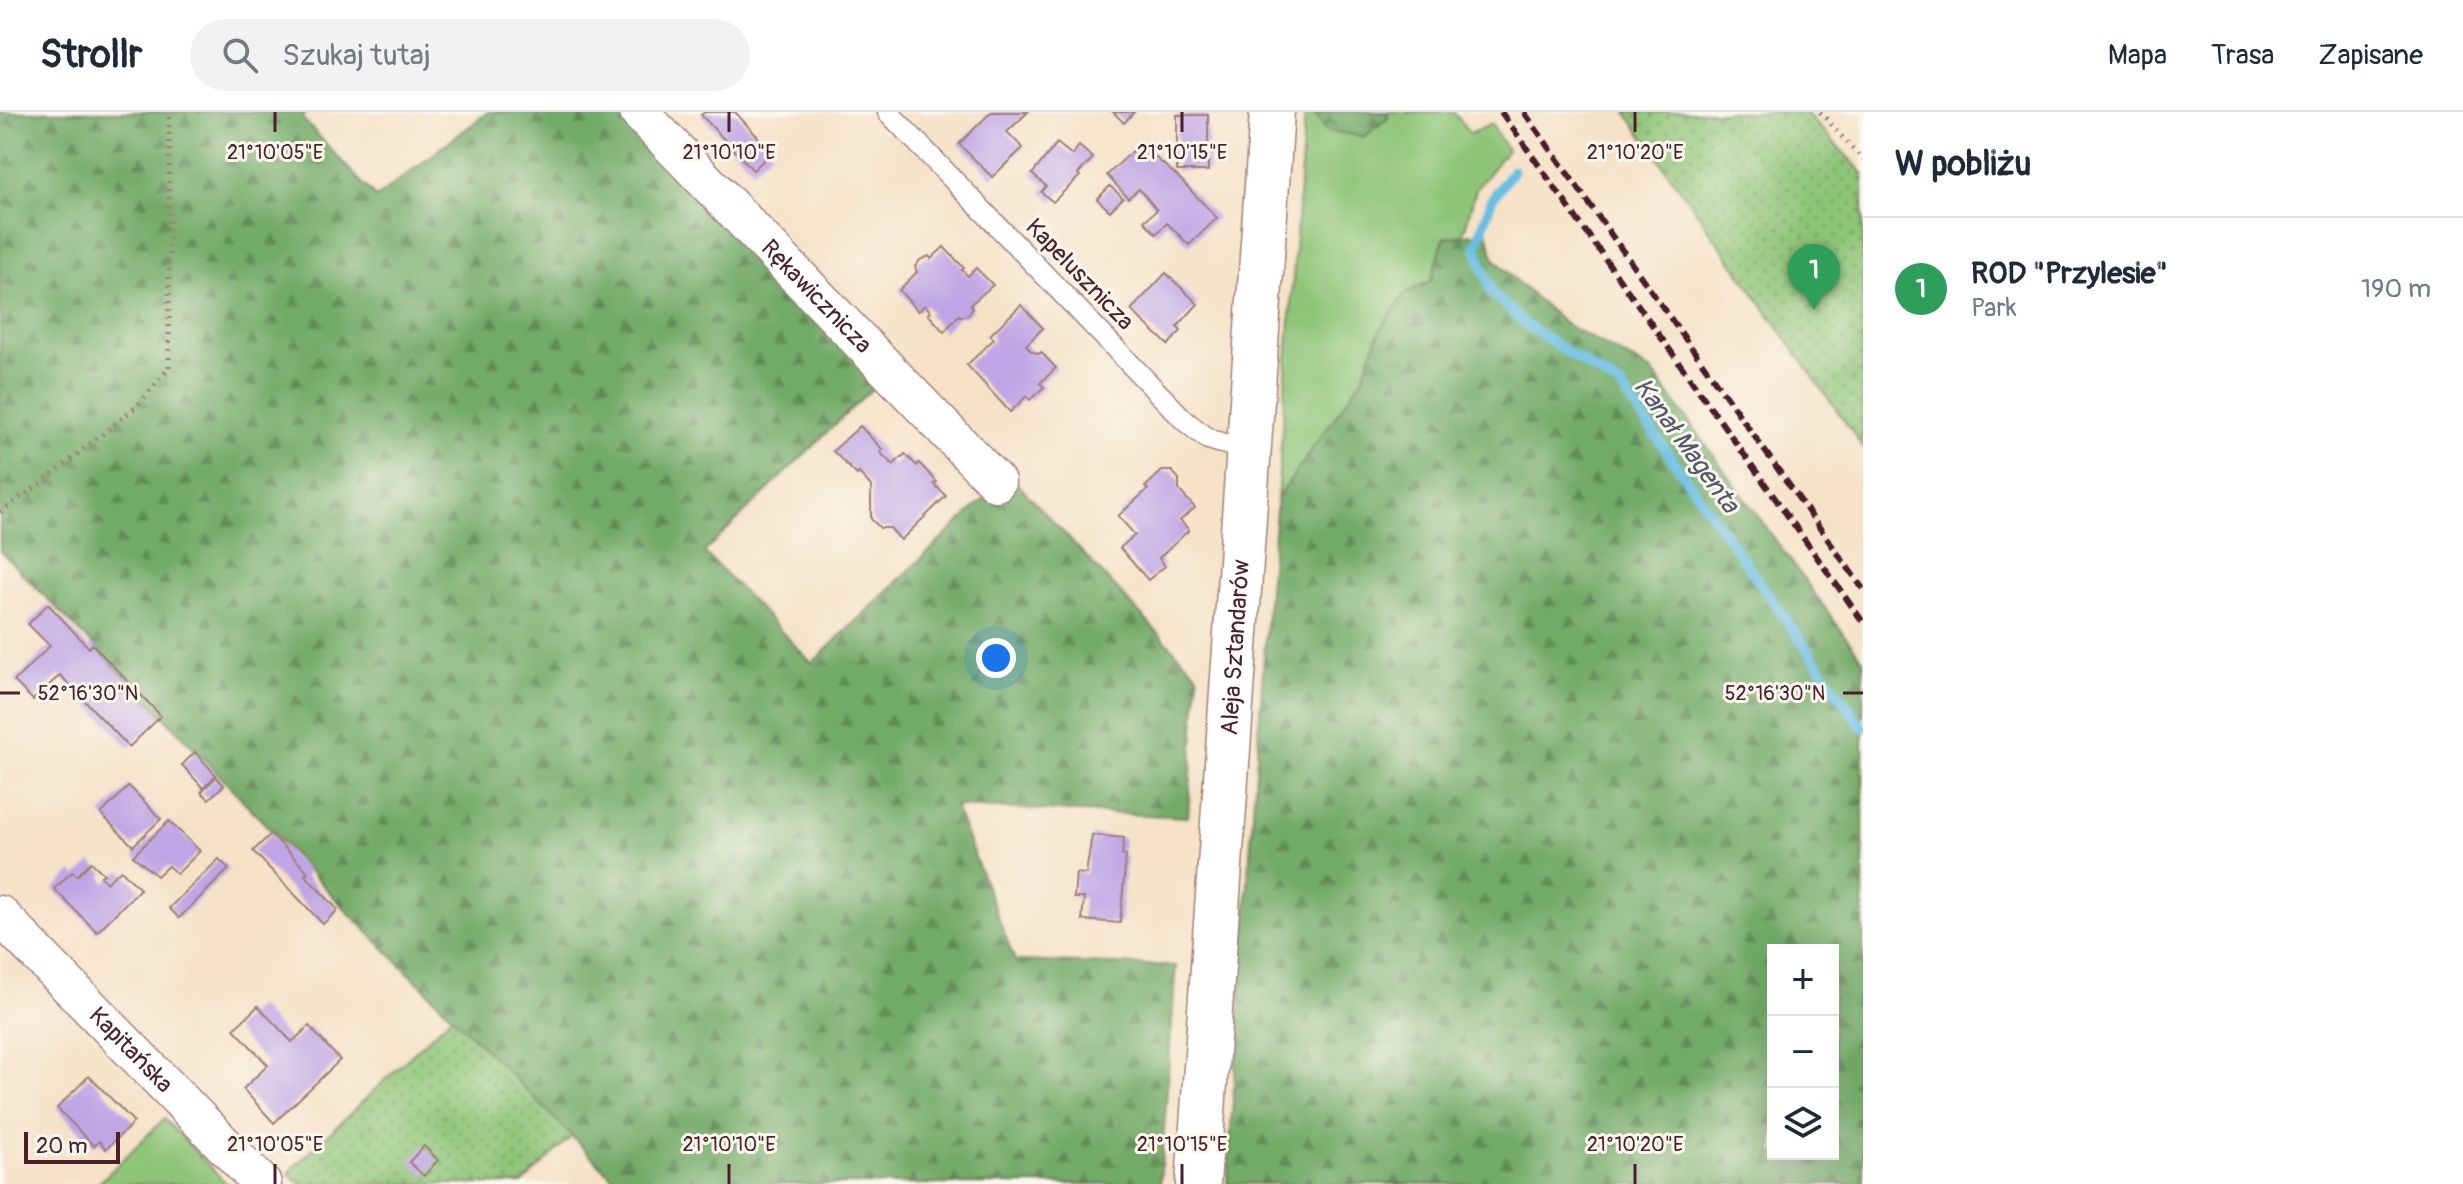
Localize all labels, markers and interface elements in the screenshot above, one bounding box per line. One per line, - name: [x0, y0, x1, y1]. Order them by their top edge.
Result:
- search box: [190, 19, 750, 91]
- text: Strollr: [40, 31, 142, 79]
- icon: search: [218, 33, 262, 77]
- text: Szukaj tutaj: [282, 37, 431, 74]
- text: Mapa: [2108, 38, 2167, 73]
- text: Trasa: [2211, 38, 2274, 73]
- text: Zapisane: [2318, 38, 2423, 73]
- text: 21°10'05"E: [227, 140, 323, 165]
- text: 21°10'10"E: [682, 140, 776, 165]
- text: 21°10'15"E: [1137, 140, 1227, 165]
- text: 21°10'20"E: [1587, 140, 1683, 165]
- text: W pobliżu: [1895, 143, 2031, 186]
- street label: Kapelusznicza: [1019, 213, 1140, 336]
- street label: Rękawicznicza: [755, 234, 878, 359]
- pin: 1: [1788, 244, 1840, 310]
- text: ROD "Przylesie": [1971, 255, 2168, 292]
- text: 1: [1916, 273, 1926, 305]
- text: 190 m: [2361, 273, 2431, 305]
- text: Park: [1971, 292, 2017, 324]
- water label: Kanał Magenta: [1626, 372, 1747, 521]
- street label: Aleja Sztandarów: [1215, 558, 1256, 736]
- your location: [976, 638, 1016, 678]
- text: 52°16'30"N: [38, 681, 138, 706]
- text: 52°16'30"N: [1725, 681, 1825, 706]
- map controls: [1767, 944, 1839, 1160]
- button: +: [1767, 944, 1839, 1016]
- street label: Kapitańska: [83, 1001, 179, 1099]
- button: −: [1767, 1016, 1839, 1088]
- button: layers: [1767, 1088, 1839, 1160]
- scale bar: [24, 1128, 120, 1164]
- text: 20 m: [36, 1132, 88, 1160]
- text: 21°10'05"E: [227, 1132, 323, 1157]
- text: 21°10'10"E: [682, 1132, 776, 1157]
- text: 21°10'15"E: [1137, 1132, 1227, 1157]
- text: 21°10'20"E: [1587, 1132, 1683, 1157]

